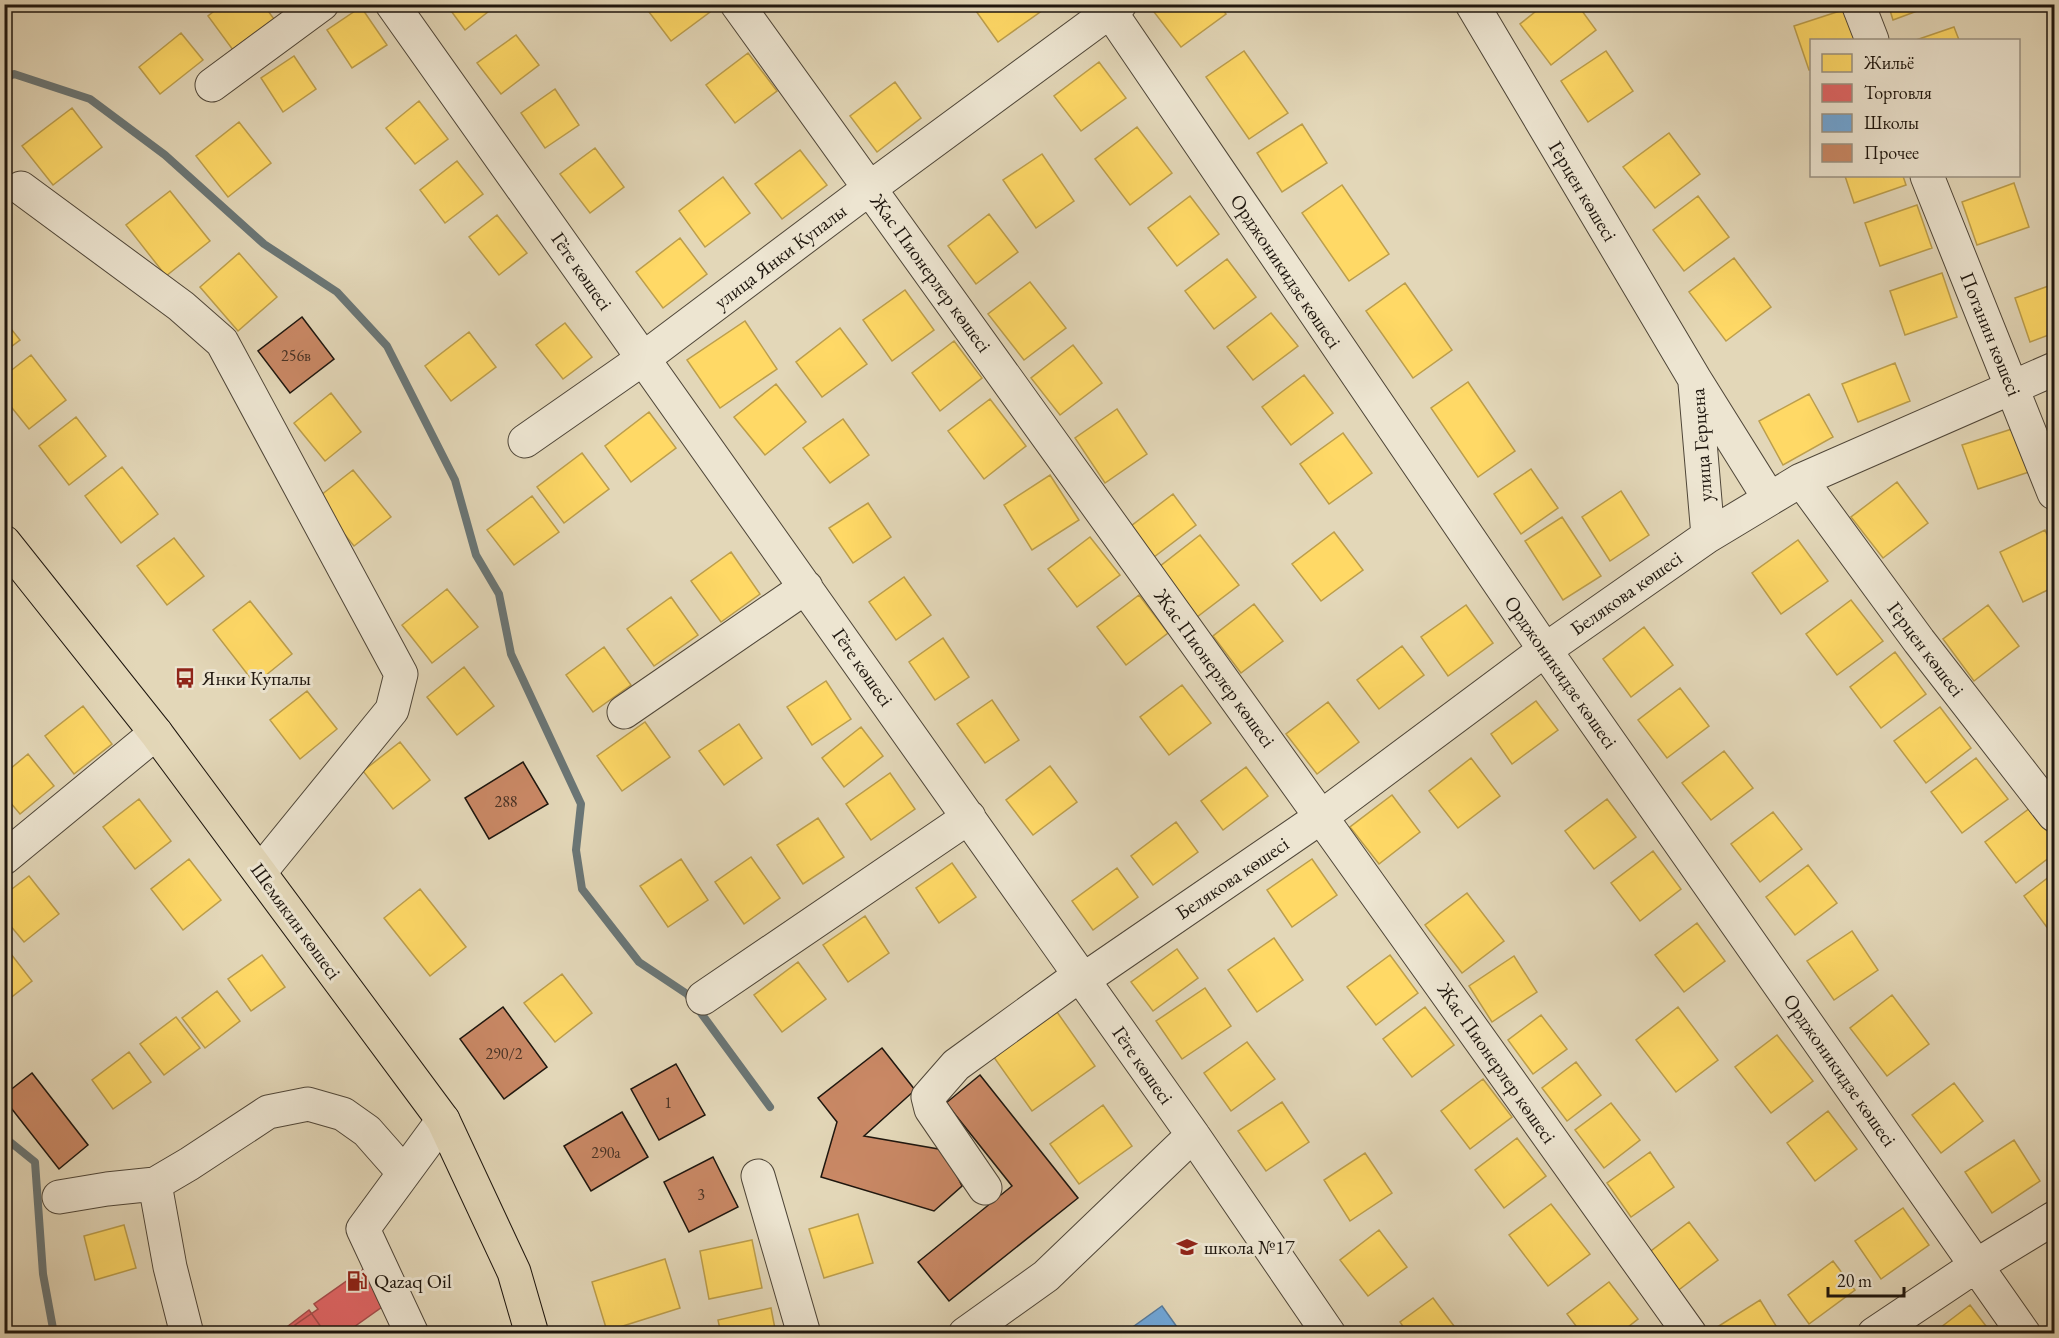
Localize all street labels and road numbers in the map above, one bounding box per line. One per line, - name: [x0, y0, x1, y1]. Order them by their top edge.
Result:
- street label: Герцен көшесі: [1543, 136, 1623, 246]
- street label: Жас Пионерлер көшесі: [864, 188, 997, 358]
- street label: Орджоникидзе көшесі: [1225, 189, 1347, 353]
- street label: улица Янки Купалы: [708, 198, 852, 314]
- street label: Гёте көшесі: [546, 227, 618, 315]
- street label: Потанин көшесі: [1954, 268, 2028, 400]
- street label: улица Герцена: [1684, 387, 1718, 503]
- street label: Белякова көшесі: [1565, 545, 1687, 641]
- street label: Жас Пионерлер көшесі: [1148, 583, 1281, 753]
- street label: Орджоникидзе көшесі: [1498, 590, 1624, 754]
- street label: Герцен көшесі: [1882, 596, 1970, 702]
- street label: Гёте көшесі: [827, 623, 899, 711]
- street label: Белякова көшесі: [1170, 830, 1294, 925]
- street label: Шемякин көшесі: [245, 858, 347, 985]
- street label: Жас Пионерлер көшесі: [1431, 977, 1562, 1148]
- street label: Орджоникидзе көшесі: [1777, 988, 1903, 1152]
- street label: Гёте көшесі: [1107, 1021, 1179, 1109]

